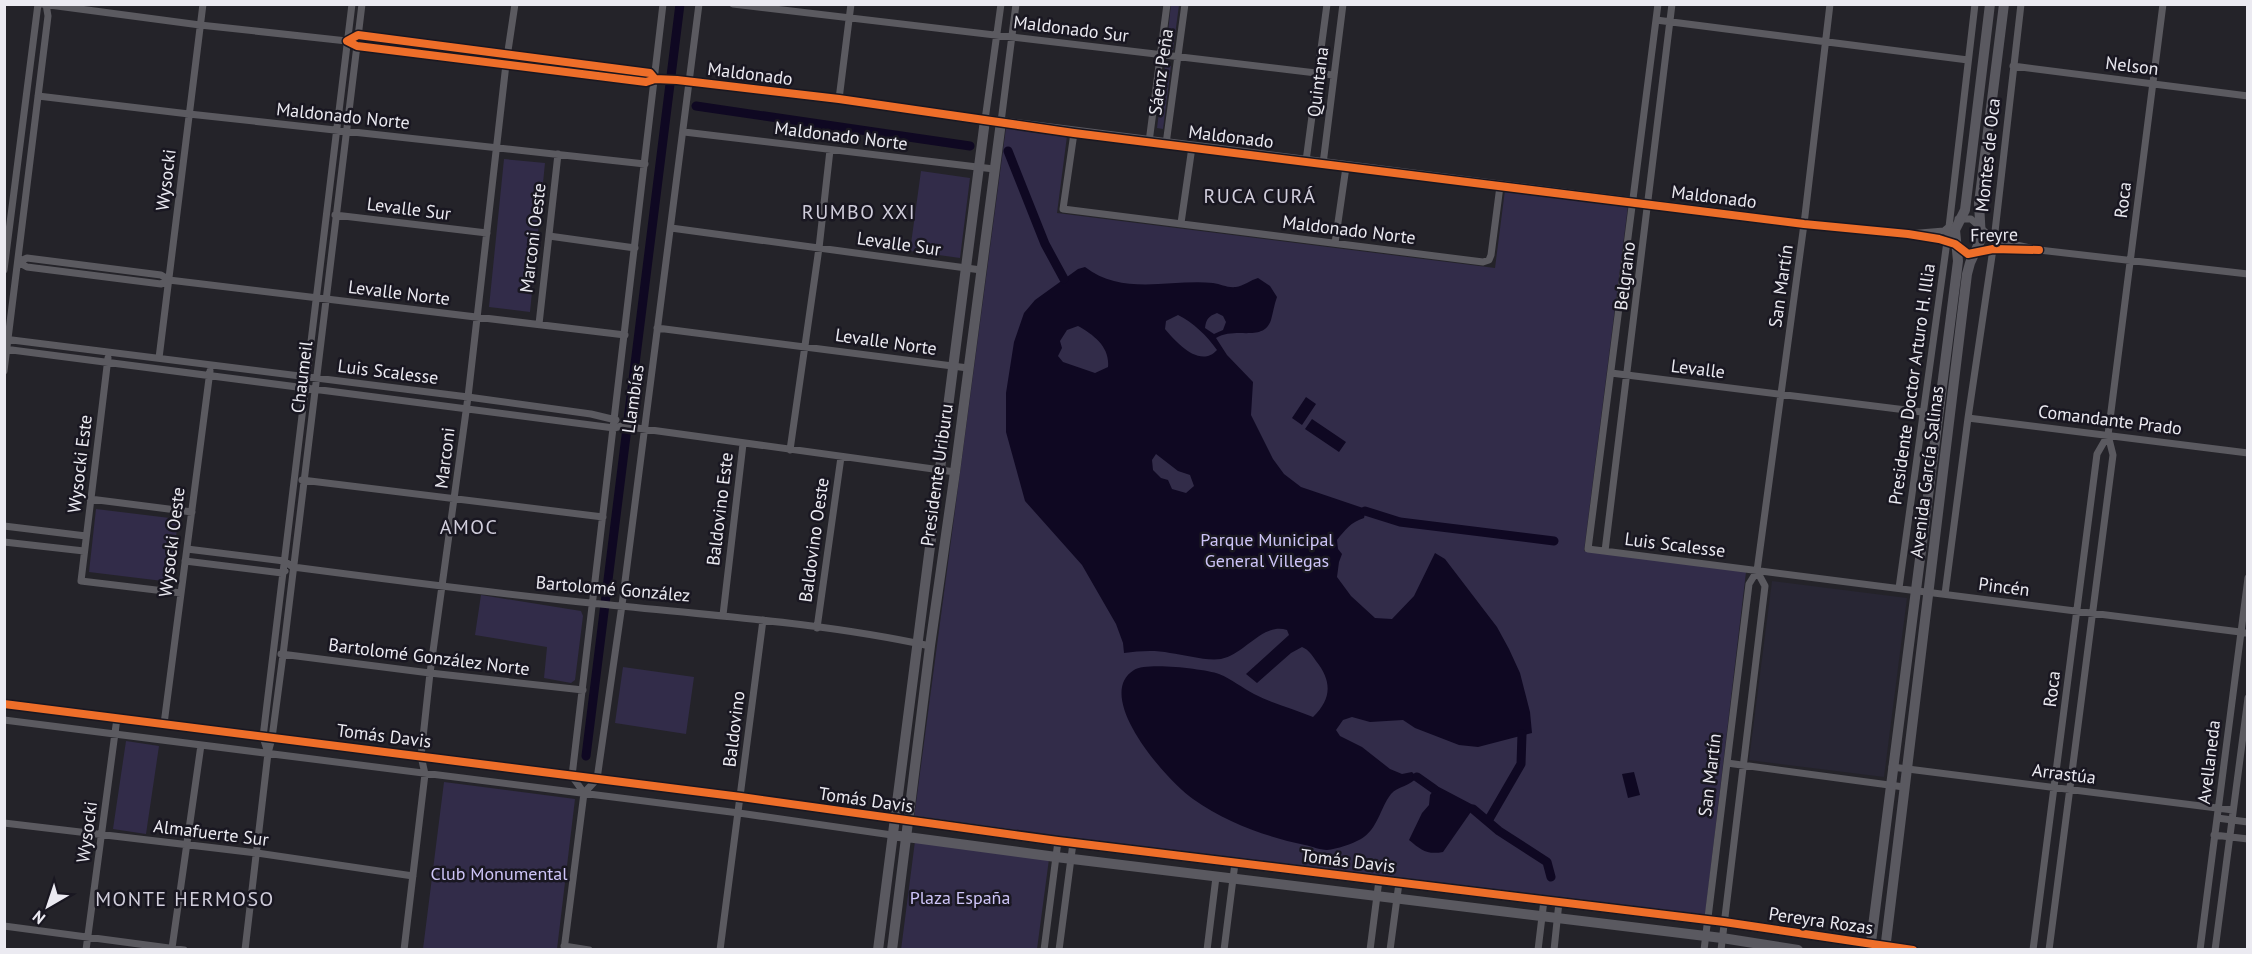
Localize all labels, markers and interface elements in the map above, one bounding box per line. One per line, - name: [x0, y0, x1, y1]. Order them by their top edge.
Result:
- street label: Maldonado Sur: [1012, 10, 1130, 47]
- street label: Sáenz Peña: [1143, 27, 1178, 117]
- street label: Quintana: [1302, 46, 1333, 118]
- street label: Nelson: [2104, 51, 2160, 80]
- street label: Maldonado: [706, 57, 794, 90]
- street label: Maldonado Norte: [275, 97, 411, 134]
- street label: Montes de Oca: [1970, 97, 2005, 213]
- street label: Maldonado Norte: [773, 116, 909, 155]
- street label: Maldonado: [1187, 120, 1275, 153]
- street label: Wysocki: [150, 148, 181, 212]
- street label: Maldonado: [1670, 180, 1758, 213]
- street label: Roca: [2109, 180, 2136, 219]
- street label: Marconi Oeste: [514, 182, 551, 294]
- district label: RUCA CURÁ: [1203, 183, 1317, 209]
- street label: Levalle Sur: [366, 192, 452, 225]
- district label: RUMBO XXI: [802, 199, 916, 225]
- street label: Maldonado Norte: [1281, 210, 1417, 249]
- street label: Freyre: [1970, 223, 2018, 246]
- street label: Levalle Sur: [856, 226, 942, 261]
- street label: Belgrano: [1609, 240, 1640, 312]
- street label: San Martín: [1763, 243, 1798, 329]
- street label: Presidente Doctor Arturo H. Illia: [1883, 262, 1940, 506]
- street label: Levalle Norte: [347, 275, 451, 310]
- street label: Levalle Norte: [834, 323, 938, 360]
- street label: Chaumeil: [286, 339, 317, 414]
- street label: Luis Scalesse: [336, 354, 440, 389]
- street label: Levalle: [1670, 354, 1726, 383]
- street label: Llambías: [616, 363, 649, 435]
- street label: Avenida García Salinas: [1905, 385, 1948, 559]
- street label: Comandante Prado: [2037, 399, 2183, 440]
- street label: Presidente Uriburu: [915, 402, 958, 548]
- street label: Wysocki Este: [62, 413, 97, 514]
- street label: Marconi: [429, 426, 460, 490]
- street label: Baldovino Este: [701, 451, 738, 567]
- street label: Baldovino Oeste: [793, 476, 834, 604]
- street label: Wysocki Oeste: [153, 486, 190, 598]
- district label: AMOC: [440, 514, 498, 540]
- street label: Luis Scalesse: [1623, 527, 1727, 562]
- park label: Parque Municipal General Villegas: [1200, 528, 1334, 572]
- street label: Bartolomé González: [535, 570, 691, 607]
- street label: Pincén: [1977, 572, 2031, 601]
- street label: Bartolomé González Norte: [327, 633, 531, 680]
- street label: Roca: [2038, 669, 2065, 708]
- street label: Baldovino: [717, 689, 750, 768]
- street label: Tomás Davis: [335, 718, 433, 753]
- street label: Avellaneda: [2192, 719, 2225, 805]
- street label: San Martín: [1693, 732, 1726, 818]
- street label: Arrastúa: [2031, 758, 2097, 789]
- street label: Tomás Davis: [817, 782, 915, 818]
- street label: Wysocki: [71, 800, 102, 864]
- street label: Almafuerte Sur: [152, 814, 270, 851]
- street label: Tomás Davis: [1299, 843, 1397, 878]
- park label: Club Monumental: [430, 862, 568, 885]
- north arrow: [18, 876, 78, 936]
- district label: MONTE HERMOSO: [95, 886, 275, 912]
- park label: Plaza España: [910, 886, 1010, 909]
- street label: Pereyra Rozas: [1767, 902, 1875, 939]
- text: N: [28, 907, 49, 929]

